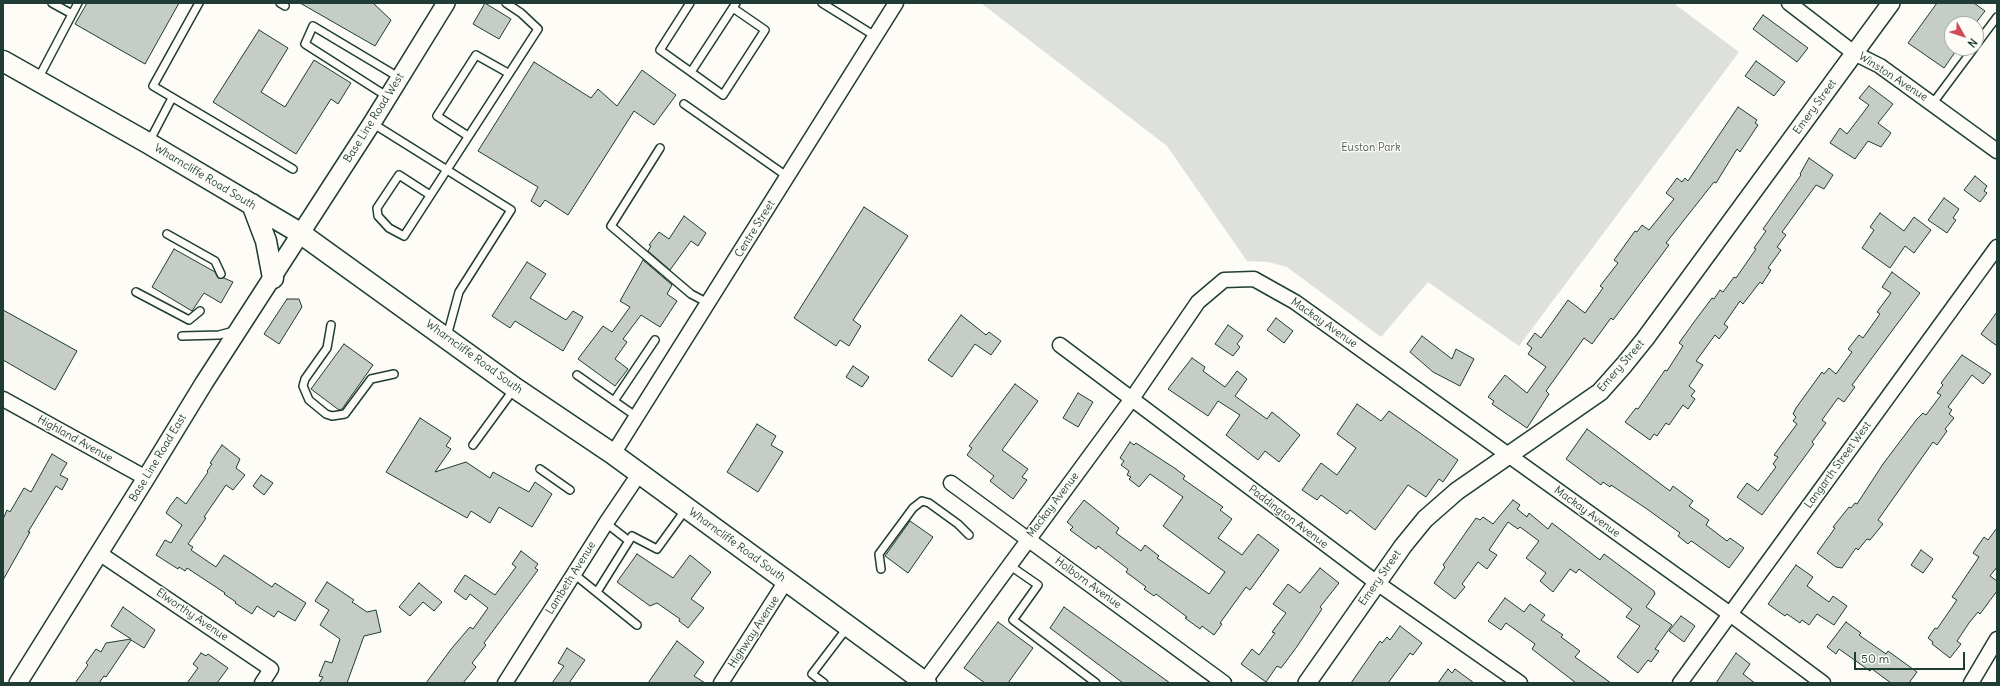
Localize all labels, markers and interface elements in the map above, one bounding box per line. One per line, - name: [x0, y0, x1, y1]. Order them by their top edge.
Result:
- north arrow: [1944, 16, 1984, 56]
- text: N: [1965, 36, 1980, 50]
- street label: Winston Avenue: [1856, 50, 1930, 104]
- street label: Base Line Road West: [341, 71, 407, 165]
- street label: Emery Street: [1791, 77, 1839, 137]
- street label: Wharncliffe Road South: [152, 141, 258, 213]
- park label: Euston Park: [1341, 141, 1401, 155]
- street label: Centre Street: [732, 198, 778, 260]
- street label: Mackay Avenue: [1288, 295, 1360, 351]
- street label: Wharncliffe Road South: [423, 317, 525, 397]
- street label: Emery Street: [1595, 337, 1647, 395]
- street label: Base Line Road East: [127, 412, 189, 504]
- street label: Highland Avenue: [35, 413, 115, 465]
- street label: Langarth Street West: [1802, 419, 1874, 511]
- street label: Mackay Avenue: [1024, 470, 1082, 540]
- street label: Paddington Avenue: [1246, 483, 1330, 551]
- street label: Mackay Avenue: [1552, 484, 1622, 540]
- street label: Wharncliffe Road South: [686, 505, 788, 585]
- street label: Lambeth Avenue: [543, 539, 599, 617]
- street label: Emery Street: [1356, 548, 1404, 608]
- street label: Holborn Avenue: [1052, 554, 1124, 612]
- street label: Elworthy Avenue: [153, 586, 231, 644]
- street label: Highway Avenue: [726, 593, 782, 671]
- scale bar: [1856, 644, 1967, 670]
- text: 50 m: [1861, 651, 1889, 666]

